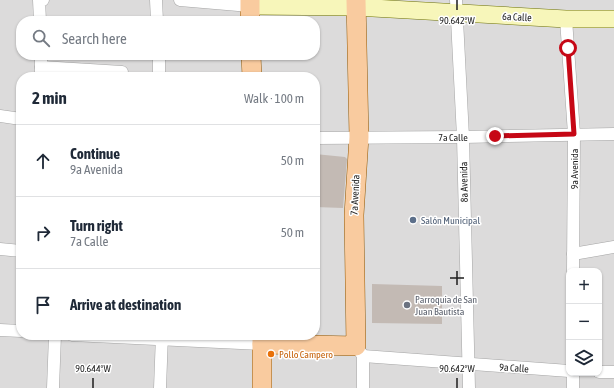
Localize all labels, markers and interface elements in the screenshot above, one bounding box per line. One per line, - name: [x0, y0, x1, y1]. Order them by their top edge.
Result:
- street label: 6a Calle: [502, 11, 533, 23]
- text: 90.642°W: [439, 15, 475, 26]
- search box: [16, 16, 320, 60]
- icon: search: [30, 27, 52, 49]
- text: Search here: [62, 30, 127, 47]
- route start: [559, 39, 577, 57]
- text: 2 min: [32, 88, 67, 108]
- text: Walk · 100 m: [244, 91, 304, 106]
- route end: [486, 127, 504, 145]
- street label: 7a Calle: [438, 132, 468, 143]
- text: Continue: [70, 145, 120, 162]
- street label: 9a Avenida: [569, 148, 580, 189]
- icon: ahead: [32, 150, 54, 172]
- text: 50 m: [281, 153, 304, 168]
- street label: 8a Avenida: [458, 161, 470, 202]
- text: 9a Avenida: [70, 162, 123, 177]
- street label: 7a Avenida: [348, 174, 362, 216]
- marker: Salón Municipal: [408, 215, 418, 225]
- place label: Salón Municipal: [421, 215, 480, 226]
- text: Turn right: [70, 217, 123, 234]
- icon: right: [32, 222, 54, 244]
- text: 50 m: [281, 225, 304, 240]
- text: 7a Calle: [70, 234, 109, 249]
- map controls: [566, 268, 602, 376]
- button: +: [566, 268, 602, 304]
- icon: arrive: [32, 294, 54, 316]
- place label: Parroquia de San Juan Bautista: [415, 294, 477, 317]
- text: Arrive at destination: [70, 296, 181, 313]
- marker: Parroquia de San Juan Bautista: [402, 300, 412, 310]
- button: −: [566, 304, 602, 340]
- button: layers: [566, 340, 602, 376]
- marker: Pollo Campero: [266, 349, 276, 359]
- place label: Pollo Campero: [279, 349, 333, 360]
- street label: 9a Calle: [499, 361, 530, 375]
- text: 90.644°W: [75, 363, 111, 374]
- text: 90.642°W: [439, 363, 475, 374]

